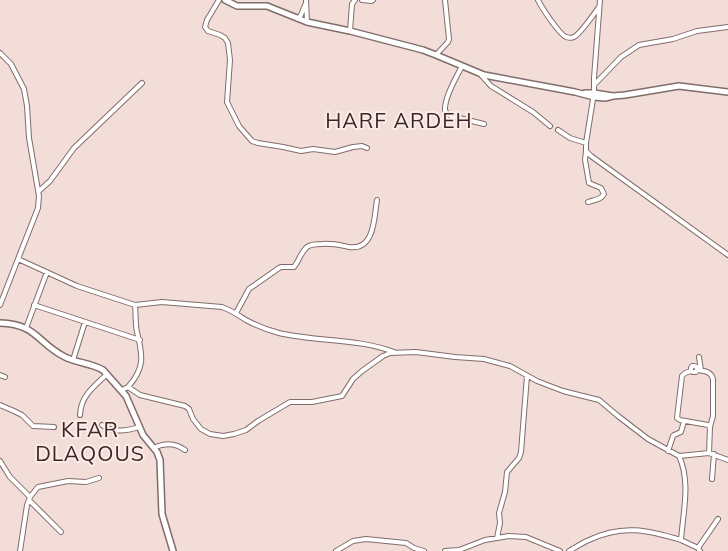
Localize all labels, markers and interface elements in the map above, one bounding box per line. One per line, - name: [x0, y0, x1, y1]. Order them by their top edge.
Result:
- district label: HARF ARDEH: [325, 107, 473, 133]
- district label: KFAR DLAQOUS: [35, 416, 145, 466]

